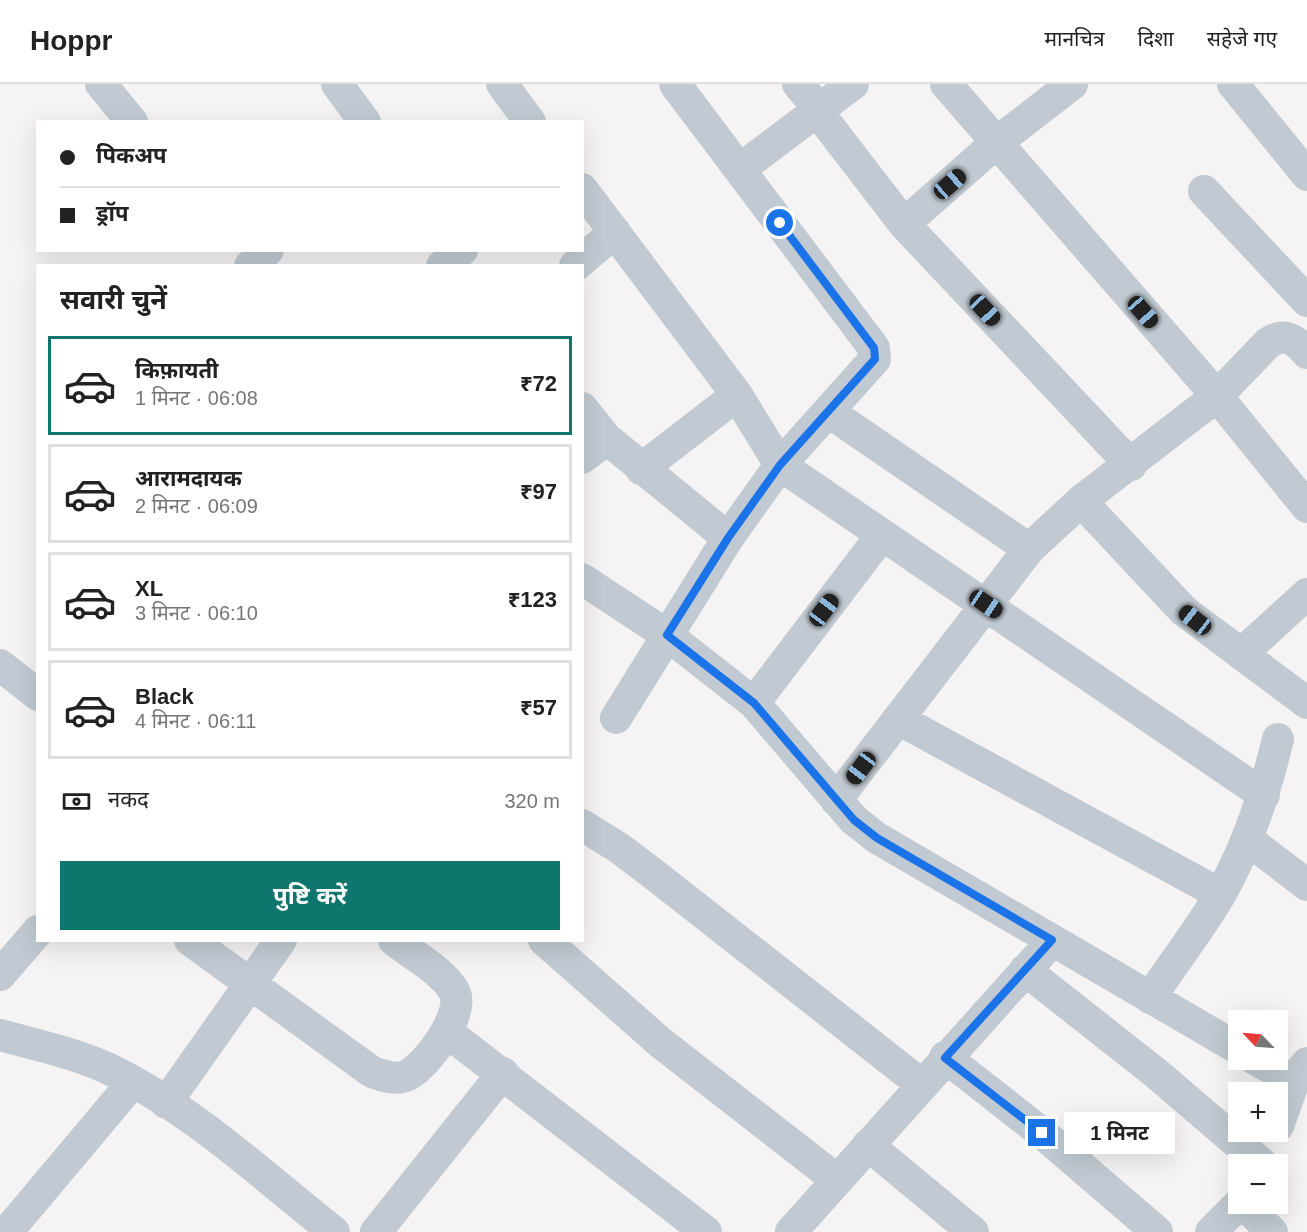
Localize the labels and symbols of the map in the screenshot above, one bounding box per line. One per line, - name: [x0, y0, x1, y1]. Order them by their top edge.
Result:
- car: [931, 165, 969, 203]
- route start: [766, 209, 793, 236]
- car: [966, 291, 1004, 329]
- car: [1124, 293, 1162, 331]
- car: [966, 586, 1006, 622]
- car: [806, 590, 842, 630]
- car: [1175, 602, 1215, 638]
- car: [843, 748, 879, 788]
- north arrow: [1228, 1010, 1288, 1070]
- callout: 1 मिनट: [1063, 1112, 1174, 1154]
- route end: [1028, 1119, 1055, 1146]

